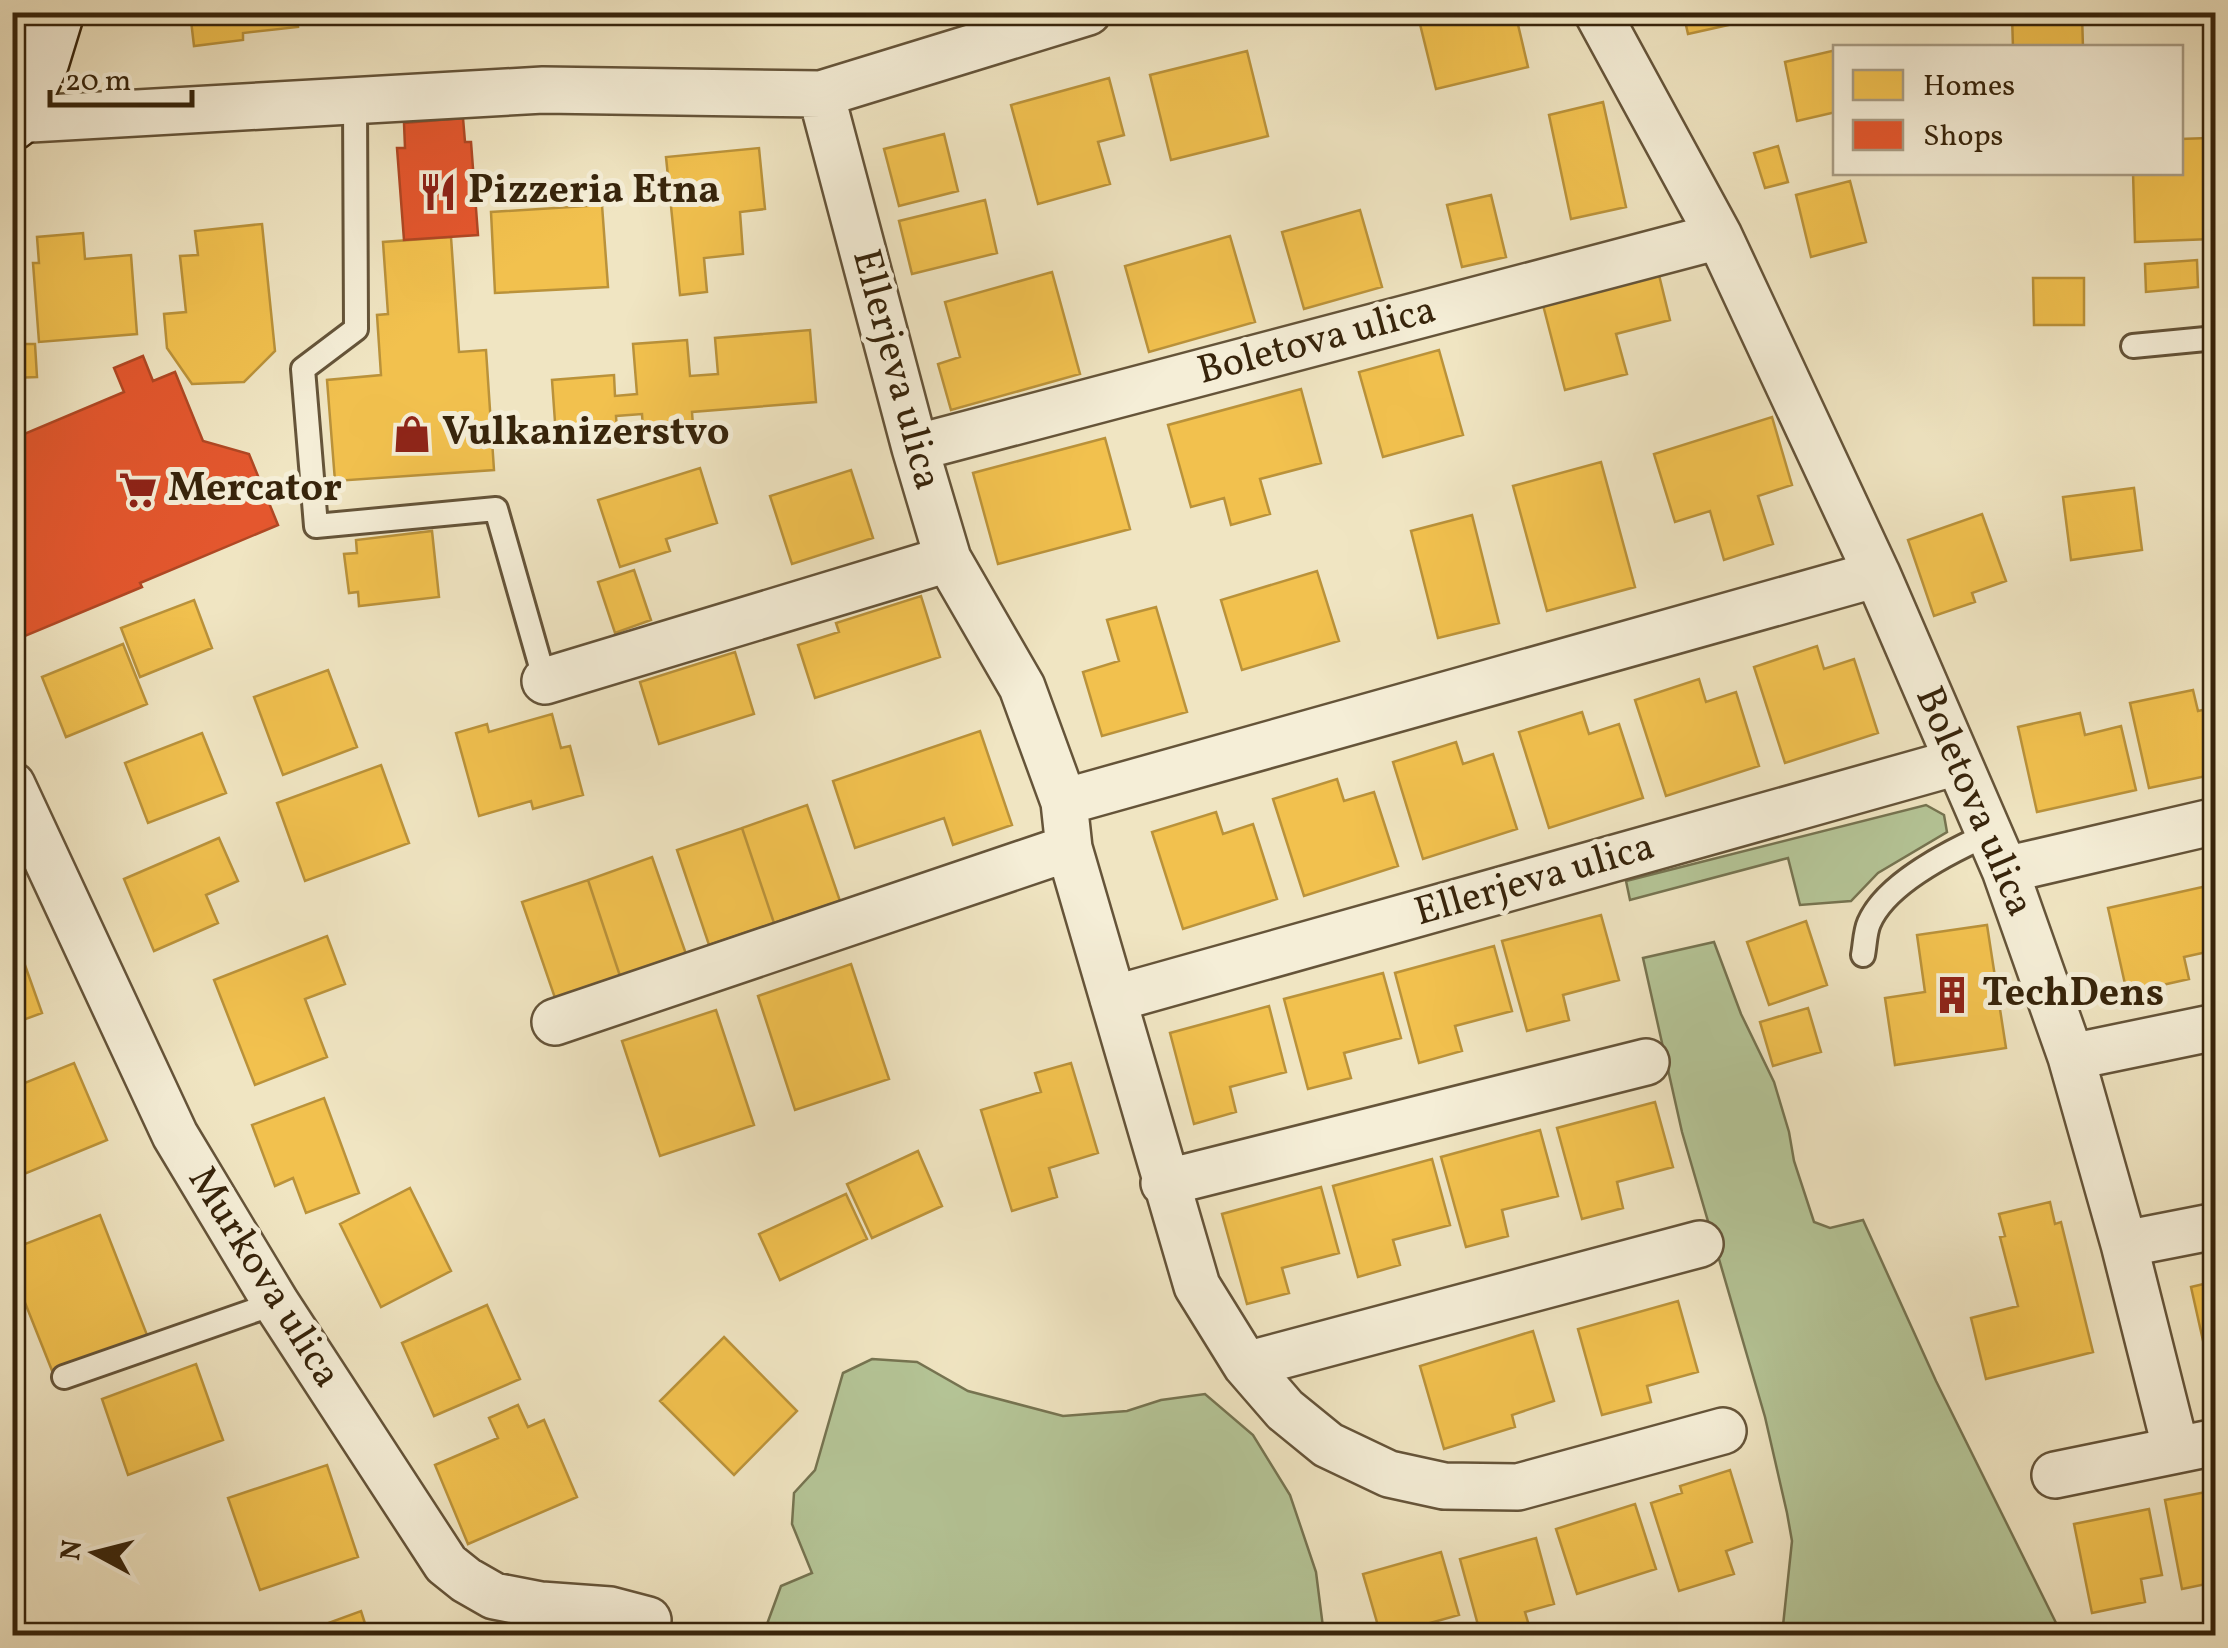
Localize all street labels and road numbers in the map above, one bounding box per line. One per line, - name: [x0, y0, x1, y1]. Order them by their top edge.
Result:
- street label: Ellerjeva ulica: [836, 243, 954, 497]
- street label: Boletova ulica: [1192, 283, 1442, 401]
- street label: Boletova ulica: [1899, 678, 2047, 926]
- street label: Ellerjeva ulica: [1409, 820, 1661, 942]
- street label: Murkova ulica: [173, 1157, 353, 1399]

